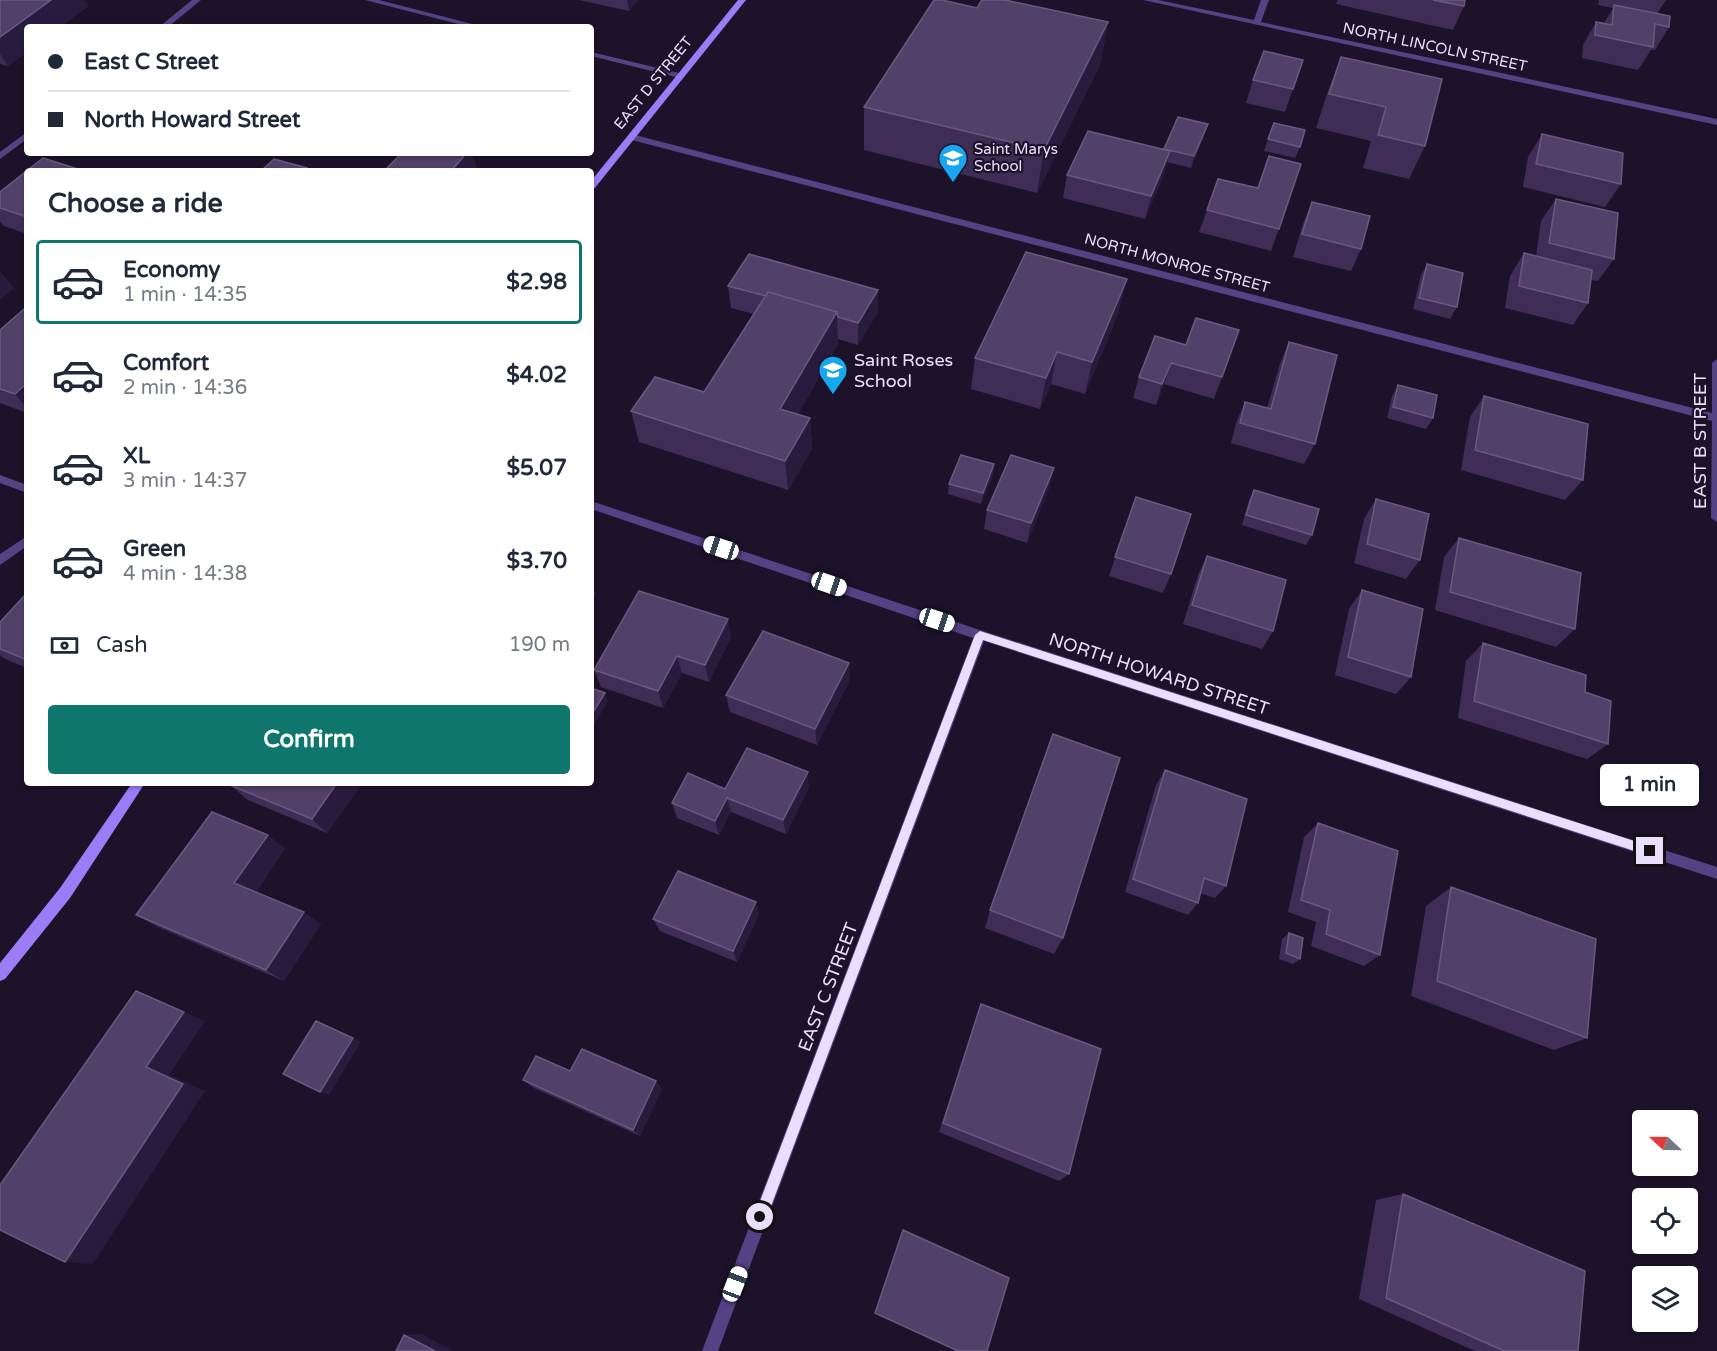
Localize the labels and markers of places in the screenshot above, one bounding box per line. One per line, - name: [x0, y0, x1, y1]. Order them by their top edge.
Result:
- place label: Saint Marys School: [974, 140, 1058, 175]
- school or university icon: Saint Marys School: [937, 142, 969, 184]
- place label: Saint Roses School: [854, 349, 953, 392]
- school or university icon: Saint Roses School: [817, 354, 849, 396]

